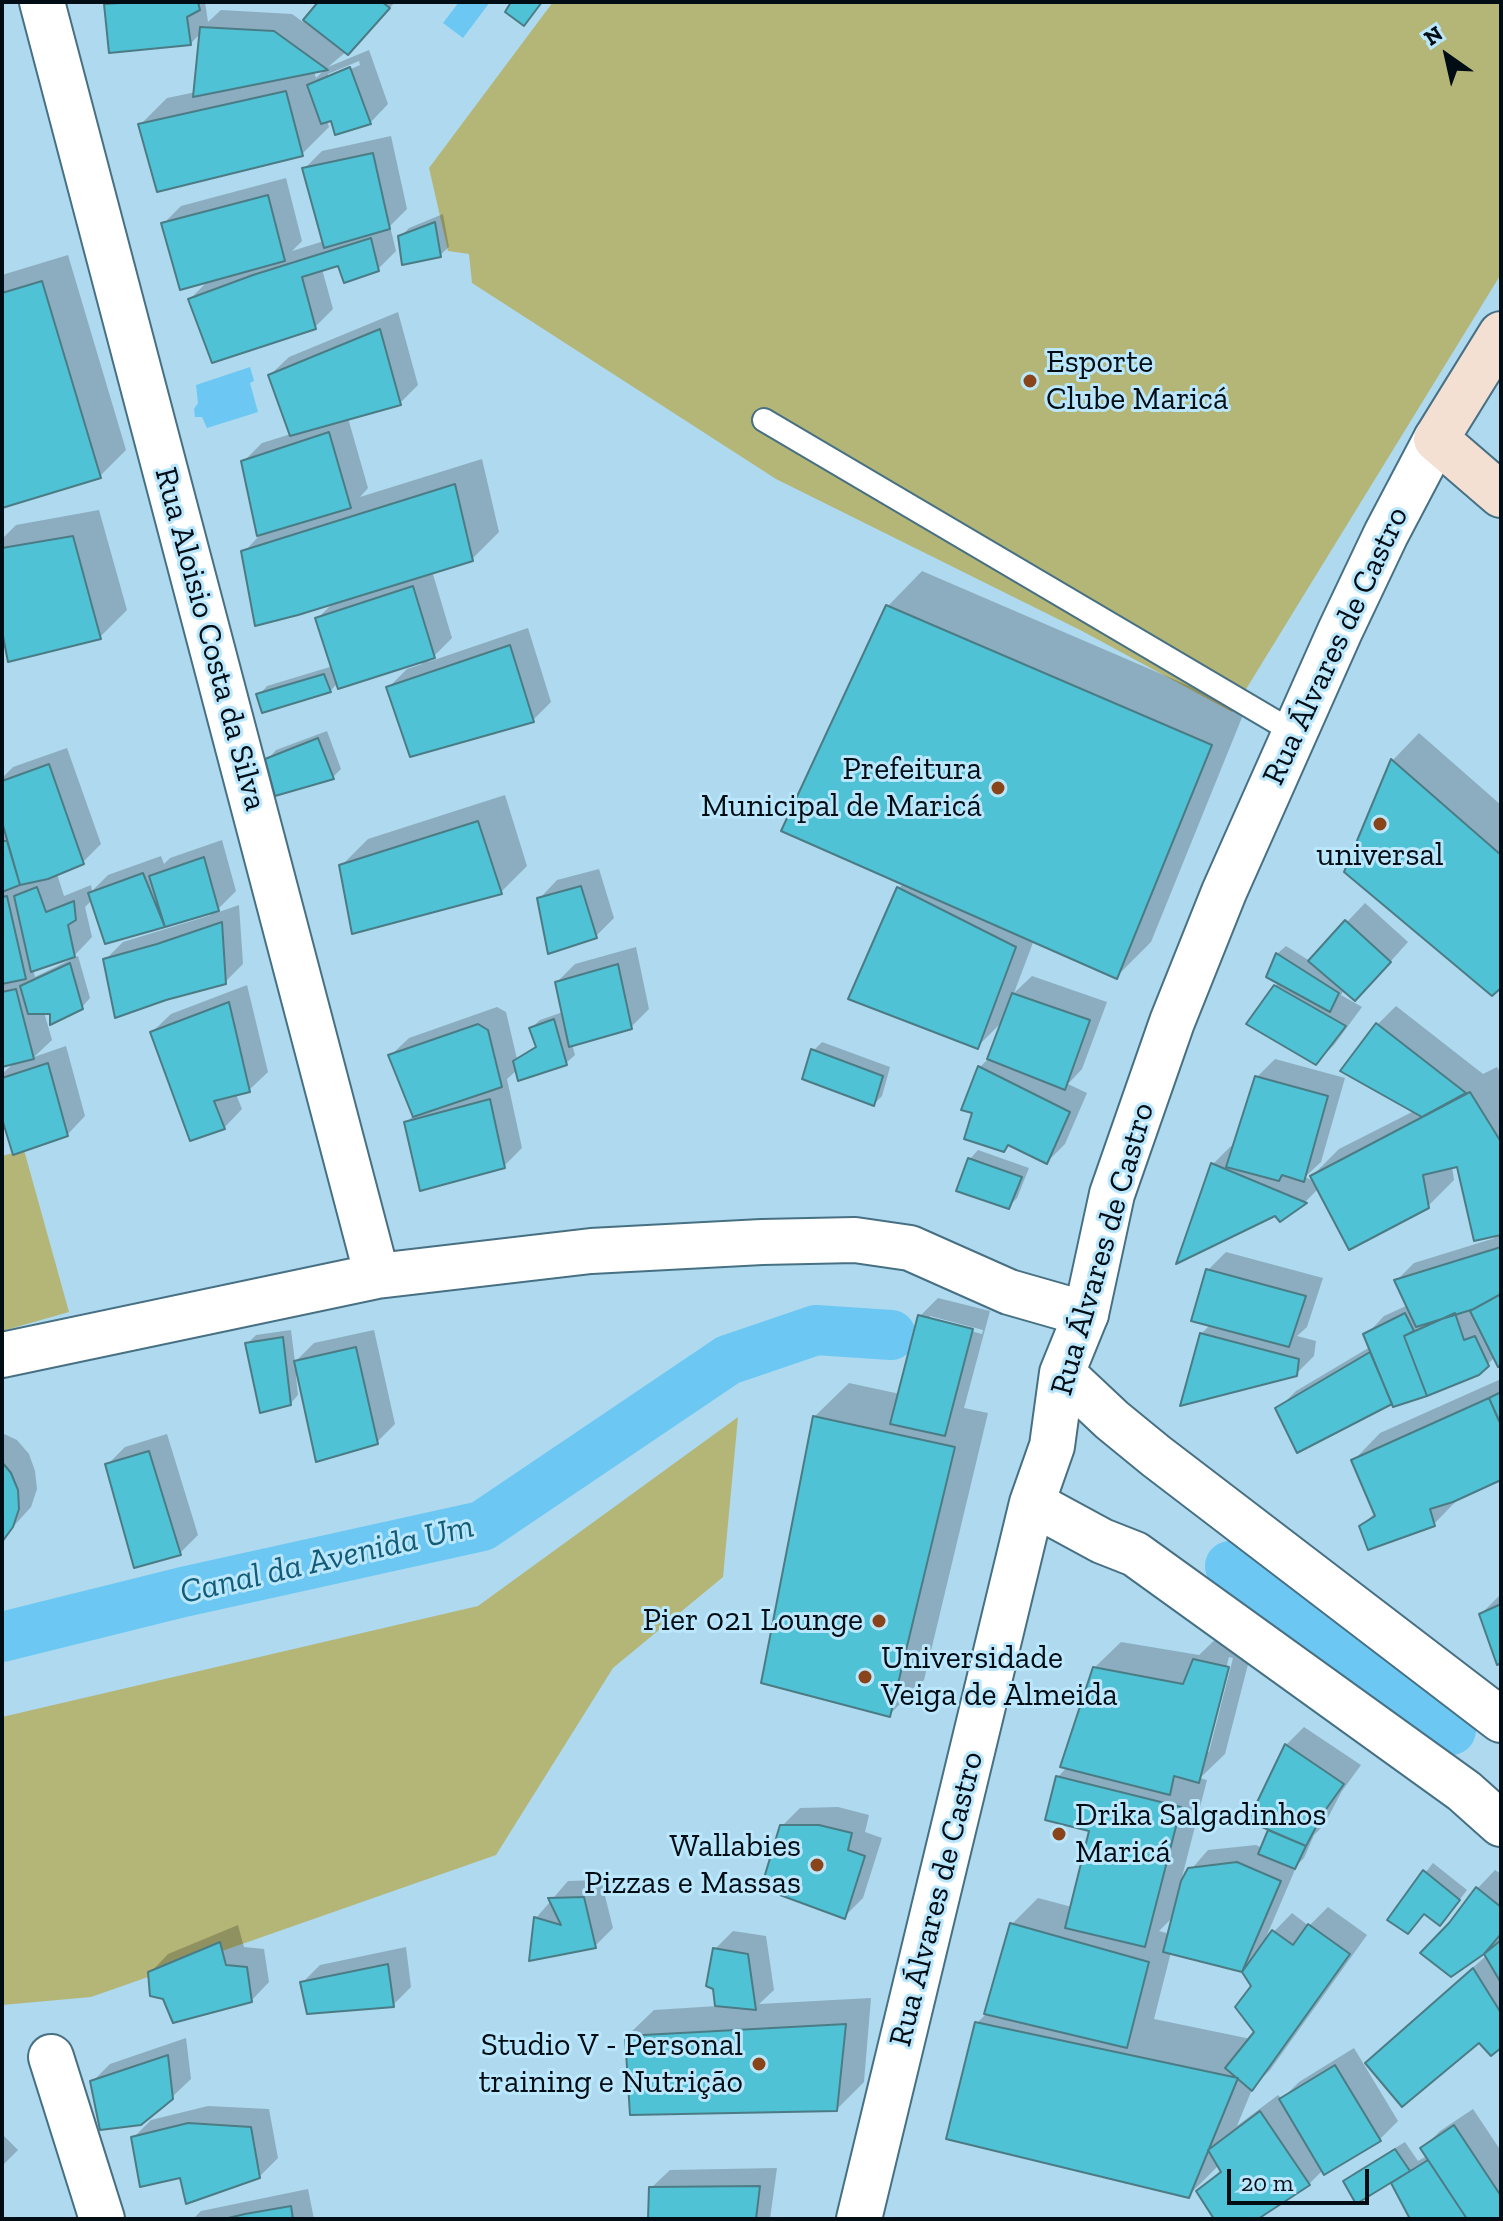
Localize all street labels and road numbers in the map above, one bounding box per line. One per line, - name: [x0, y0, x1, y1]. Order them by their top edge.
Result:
- street label: Rua Aloisio Costa da Silva: [146, 463, 274, 815]
- street label: Rua Álvares de Castro: [1255, 501, 1417, 791]
- street label: Rua Álvares de Castro: [1043, 1098, 1163, 1400]
- street label: Rua Álvares de Castro: [882, 1748, 992, 2050]

